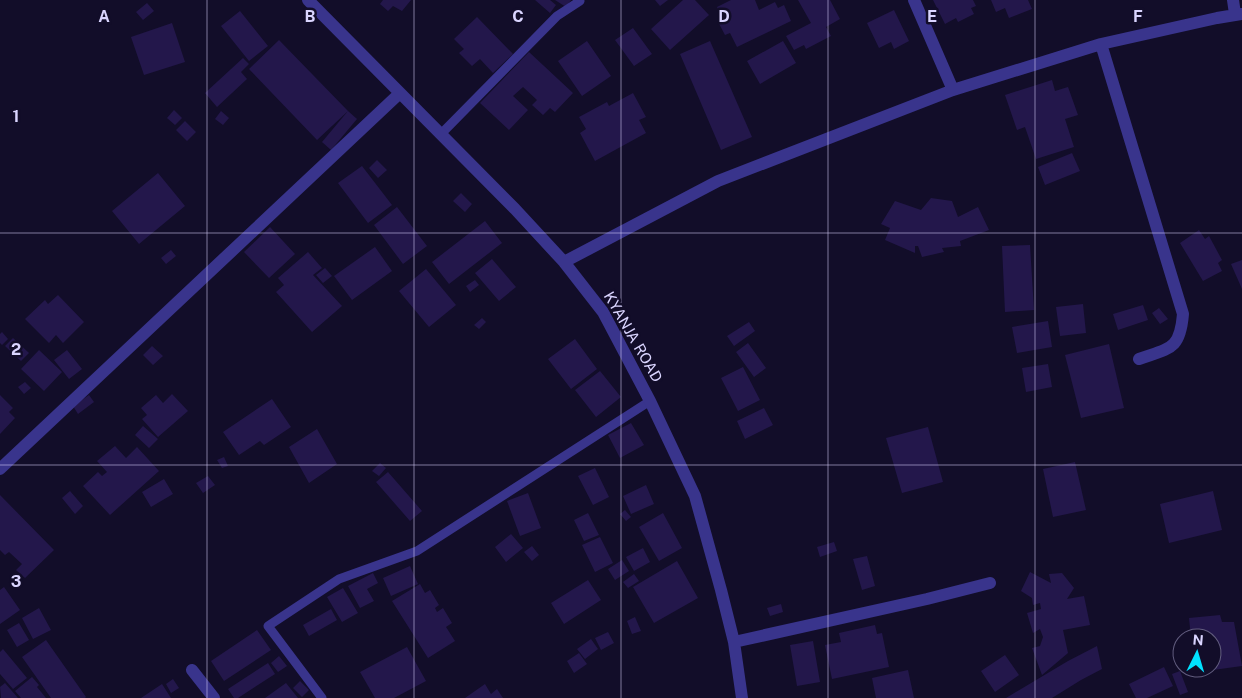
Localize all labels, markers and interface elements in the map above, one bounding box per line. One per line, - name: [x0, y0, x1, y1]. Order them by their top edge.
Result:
- text: A: [98, 7, 110, 26]
- text: B: [305, 7, 316, 26]
- text: C: [512, 7, 524, 26]
- text: D: [718, 7, 730, 26]
- text: E: [927, 7, 937, 26]
- text: F: [1133, 7, 1143, 26]
- text: 1: [13, 107, 19, 126]
- street label: KYANJA ROAD: [601, 289, 666, 385]
- text: 2: [11, 340, 21, 359]
- text: 3: [11, 572, 21, 591]
- north arrow: [1172, 628, 1222, 678]
- text: N: [1192, 632, 1204, 648]

